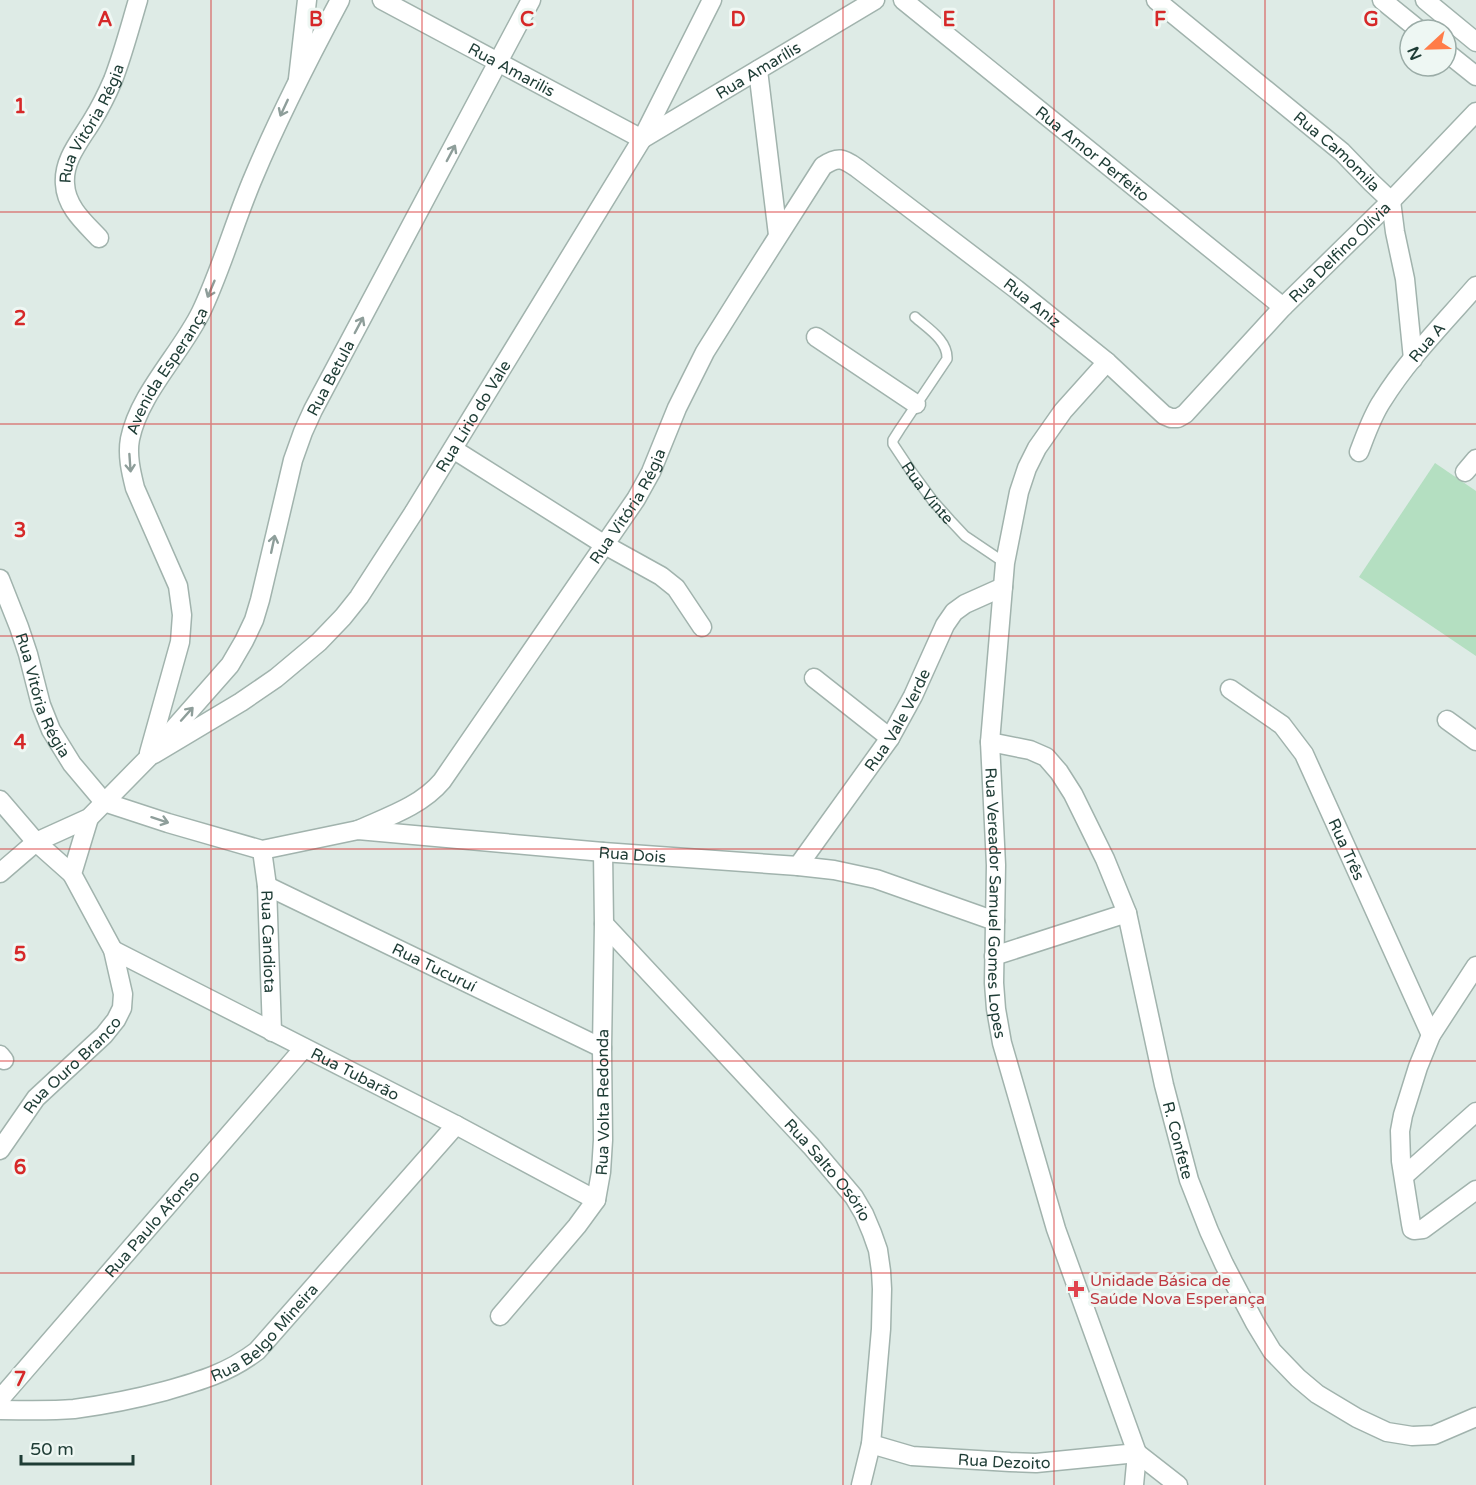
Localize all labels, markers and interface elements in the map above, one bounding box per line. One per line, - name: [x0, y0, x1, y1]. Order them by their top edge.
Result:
- text: A: [98, 8, 113, 32]
- text: B: [309, 8, 323, 32]
- text: C: [520, 8, 534, 32]
- text: D: [730, 8, 746, 32]
- text: E: [943, 8, 956, 32]
- text: F: [1154, 8, 1166, 32]
- text: G: [1363, 8, 1379, 32]
- north arrow: [1398, 18, 1458, 78]
- street label: Rua Amarílis: [712, 38, 805, 104]
- street label: Rua Amarilis: [464, 39, 558, 102]
- text: N: [1403, 44, 1427, 63]
- street label: Rua Vitória Régia: [56, 61, 129, 184]
- text: 1: [14, 95, 26, 119]
- one-way arrow: [278, 99, 290, 117]
- street label: Rua Amor Perfeito: [1031, 102, 1153, 206]
- street label: Rua Camomila: [1289, 107, 1384, 196]
- one-way arrow: [446, 144, 457, 162]
- street label: Rua Delfino Olívia: [1285, 198, 1395, 307]
- street label: Rua Aniz: [999, 274, 1065, 332]
- one-way arrow: [205, 279, 216, 297]
- street label: Avenida Esperança: [122, 304, 213, 437]
- text: 2: [14, 307, 26, 331]
- one-way arrow: [354, 316, 365, 334]
- street label: Rua A: [1405, 319, 1450, 367]
- street label: Rua Betula: [303, 337, 359, 420]
- street label: Rua Lírio do Vale: [432, 357, 515, 476]
- street label: Rua Vitória Régia: [585, 446, 670, 568]
- one-way arrow: [125, 452, 136, 472]
- street label: Rua Vinte: [897, 458, 958, 529]
- text: 3: [14, 519, 26, 543]
- one-way arrow: [268, 535, 280, 554]
- street label: Rua Vitória Régia: [11, 630, 75, 762]
- street label: Rua Vale Verde: [860, 666, 935, 775]
- one-way arrow: [180, 707, 194, 722]
- text: 4: [14, 731, 27, 755]
- street label: Rua Vereador Samuel Gomes Lopes: [980, 767, 1010, 1040]
- one-way arrow: [150, 815, 169, 826]
- street label: Rua Três: [1323, 815, 1369, 884]
- street label: Rua Dois: [598, 843, 667, 868]
- street label: Rua Candiota: [256, 890, 280, 994]
- street label: Rua Tucuruí: [389, 939, 479, 997]
- text: 5: [14, 943, 26, 967]
- street label: Rua Ouro Branco: [19, 1013, 126, 1118]
- street label: Rua Volta Redonda: [592, 1029, 614, 1176]
- street label: Rua Tubarão: [307, 1044, 403, 1105]
- street label: R. Confete: [1158, 1099, 1197, 1182]
- street label: Rua Salto Osório: [780, 1115, 875, 1224]
- text: 6: [14, 1156, 26, 1180]
- street label: Rua Paulo Afonso: [101, 1167, 205, 1282]
- place label: Unidade Básica de Saúde Nova Esperança: [1090, 1271, 1265, 1309]
- street label: Rua Belgo Mineira: [208, 1280, 323, 1387]
- marker: Unidade Básica de Saúde Nova Esperança: [1067, 1280, 1085, 1298]
- text: 7: [14, 1368, 26, 1392]
- scale bar: [21, 1428, 134, 1466]
- text: 50 m: [30, 1438, 74, 1460]
- street label: Rua Dezoito: [957, 1450, 1051, 1474]

